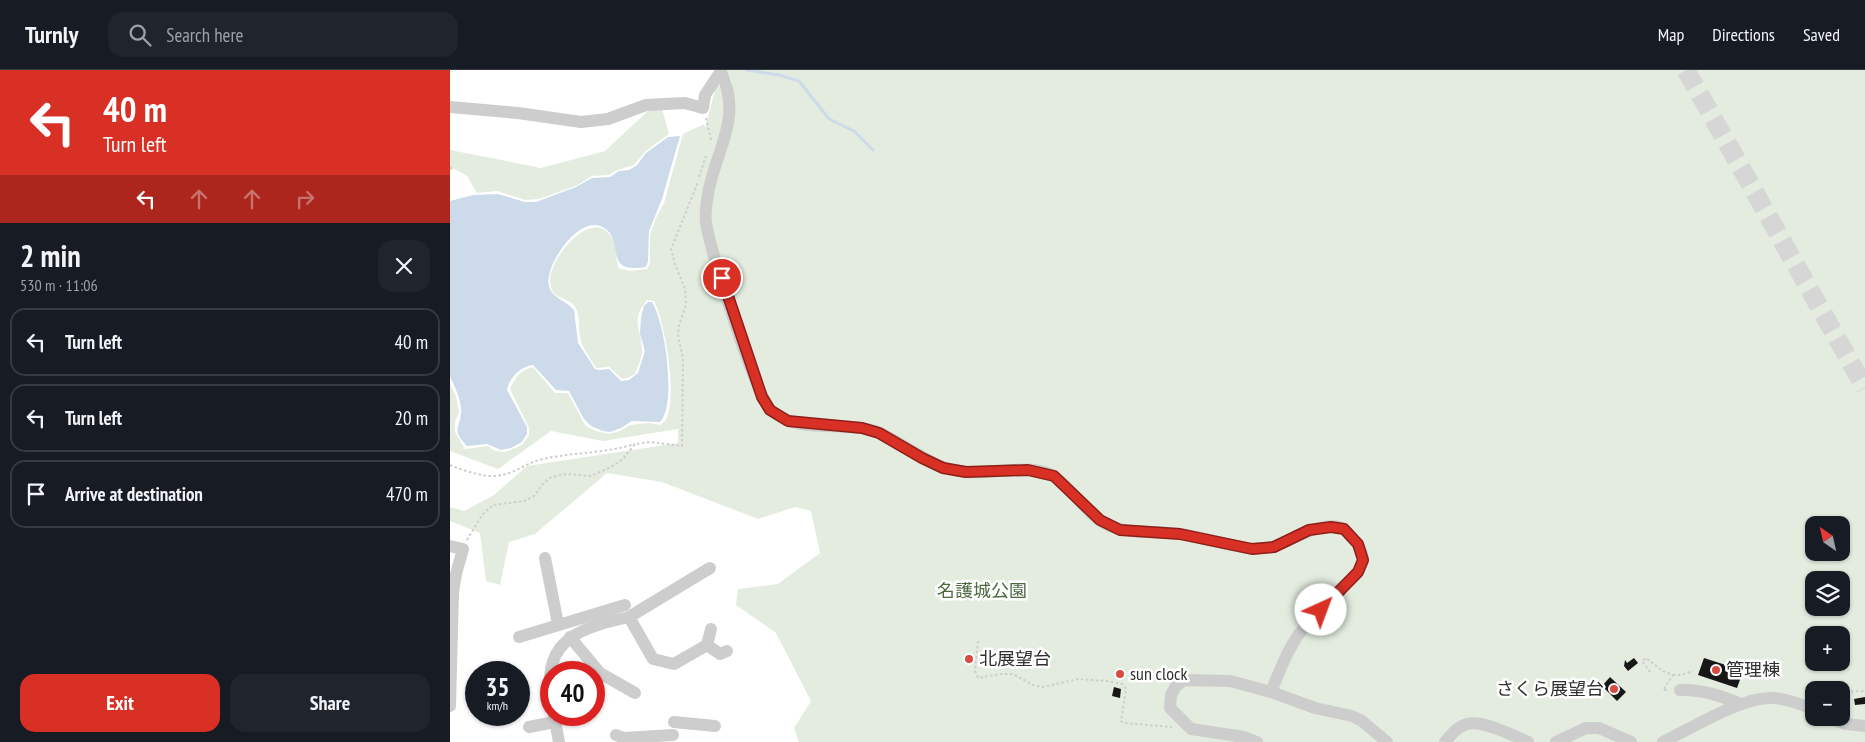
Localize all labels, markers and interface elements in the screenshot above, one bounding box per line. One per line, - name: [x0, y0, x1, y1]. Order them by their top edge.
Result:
- search box: [108, 12, 458, 57]
- text: Turnly: [25, 19, 78, 50]
- icon: search: [126, 21, 154, 49]
- text: Search here: [166, 23, 243, 47]
- text: Map: [1658, 23, 1684, 46]
- text: Directions: [1712, 23, 1775, 46]
- text: Saved: [1803, 23, 1840, 46]
- text: 40 m: [103, 86, 167, 132]
- icon: left: [20, 90, 85, 155]
- text: Turn left: [103, 130, 167, 158]
- icon: left: [132, 185, 160, 213]
- icon: ahead: [185, 185, 213, 213]
- icon: ahead: [238, 185, 266, 213]
- icon: right: [291, 185, 319, 213]
- text: 2 min: [20, 236, 81, 275]
- button: close: [378, 240, 430, 292]
- pin: [701, 257, 743, 299]
- icon: arrive: [708, 264, 736, 292]
- text: 530 m · 11:06: [20, 275, 98, 295]
- icon: left: [22, 328, 50, 356]
- text: Turn left: [65, 330, 122, 354]
- text: 40 m: [395, 330, 428, 354]
- icon: left: [22, 404, 50, 432]
- text: Turn left: [65, 406, 122, 430]
- text: 20 m: [395, 406, 428, 430]
- icon: arrive: [22, 480, 50, 508]
- text: Arrive at destination: [65, 482, 203, 506]
- text: 470 m: [386, 482, 428, 506]
- north arrow: [1805, 516, 1850, 561]
- map controls: [1805, 516, 1850, 726]
- button: layers: [1805, 571, 1850, 616]
- park label: 名護城公園: [937, 579, 1027, 602]
- position arrow: [1294, 583, 1346, 635]
- button: +: [1805, 626, 1850, 671]
- place label: 北展望台: [979, 647, 1051, 670]
- marker: 北展望台: [963, 653, 975, 665]
- place label: 管理棟: [1726, 658, 1780, 681]
- speed limit sign: 40: [540, 661, 605, 726]
- place label: sun clock: [1130, 662, 1187, 685]
- marker: 管理棟: [1710, 664, 1722, 676]
- marker: sun clock: [1114, 668, 1126, 680]
- text: 35: [486, 671, 509, 703]
- button: Exit: [20, 674, 220, 732]
- button: Share: [230, 674, 430, 732]
- place label: さくら展望台: [1496, 677, 1604, 700]
- button: −: [1805, 681, 1850, 726]
- marker: さくら展望台: [1608, 683, 1620, 695]
- text: km/h: [487, 698, 508, 713]

